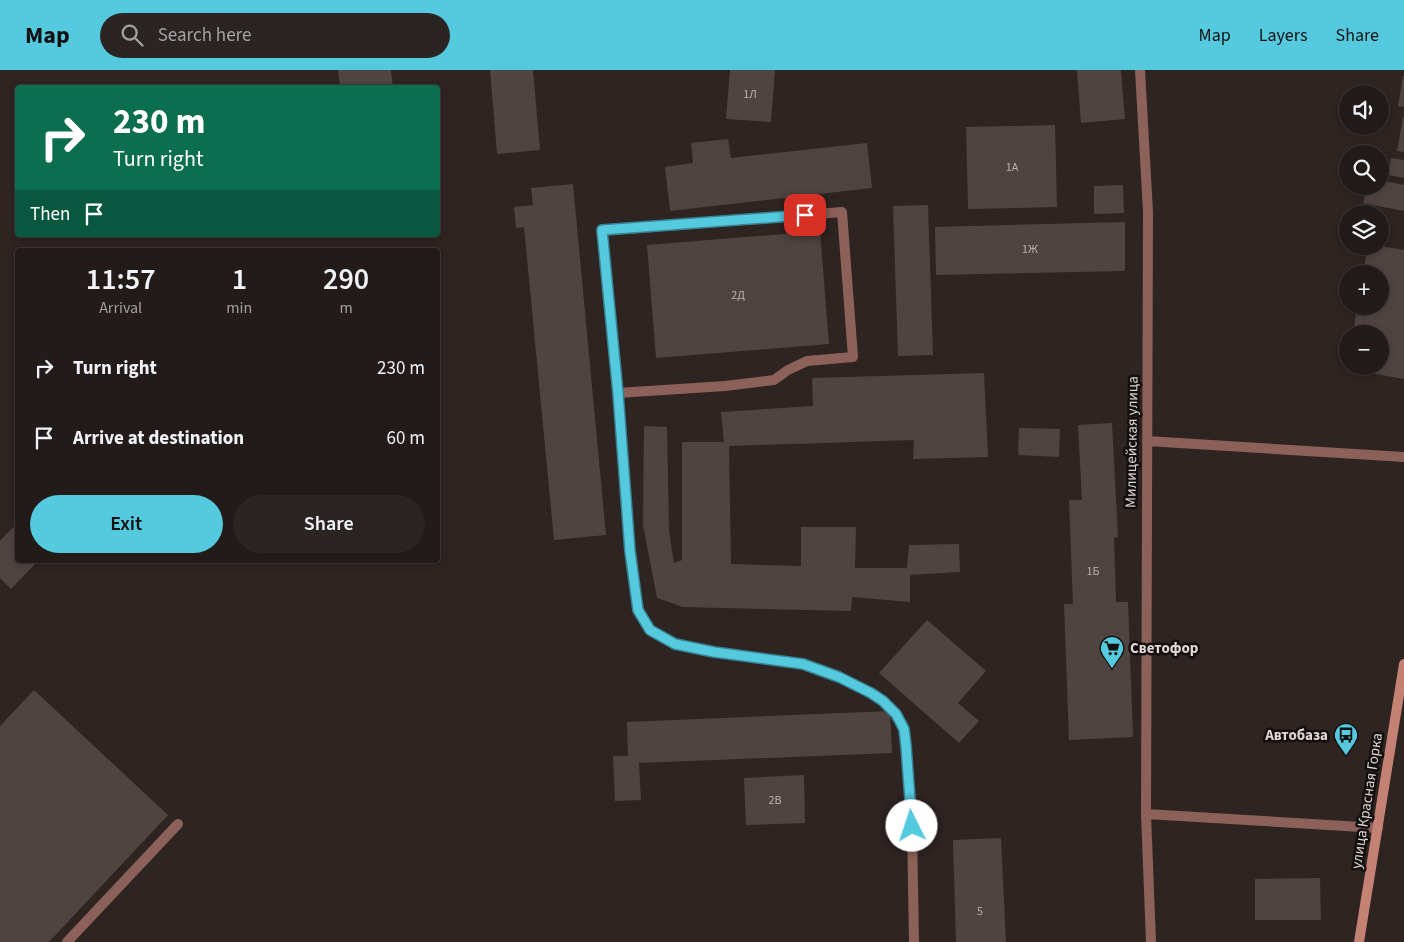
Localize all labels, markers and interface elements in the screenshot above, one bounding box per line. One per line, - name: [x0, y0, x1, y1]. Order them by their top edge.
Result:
- search box: [100, 13, 450, 58]
- text: Map: [25, 18, 70, 53]
- icon: search: [118, 21, 146, 49]
- text: Search here: [158, 22, 251, 49]
- text: Map: [1199, 23, 1231, 48]
- text: Layers: [1259, 23, 1308, 48]
- text: Share: [1336, 23, 1379, 48]
- map controls: [1339, 85, 1389, 375]
- button: sound: [1339, 85, 1389, 135]
- house number: 1Л: [743, 86, 757, 103]
- text: 230 m: [113, 97, 205, 147]
- icon: right: [30, 105, 95, 170]
- text: Turn right: [113, 143, 203, 175]
- button: search: [1339, 145, 1389, 195]
- house number: 1А: [1006, 159, 1019, 176]
- pin: [784, 194, 826, 236]
- icon: arrive: [80, 200, 108, 228]
- text: Then: [30, 201, 70, 228]
- icon: arrive: [791, 201, 819, 229]
- button: layers: [1339, 205, 1389, 255]
- house number: 1Ж: [1022, 241, 1038, 258]
- text: 11:57: [86, 258, 156, 301]
- text: 1: [232, 258, 247, 301]
- text: 290: [323, 258, 369, 301]
- button: +: [1339, 265, 1389, 315]
- house number: 2Д: [731, 287, 745, 304]
- text: Arrival: [99, 297, 142, 319]
- text: min: [226, 297, 252, 319]
- text: m: [340, 297, 353, 319]
- button: −: [1339, 325, 1389, 375]
- icon: right: [30, 354, 58, 382]
- text: Turn right: [73, 355, 157, 382]
- text: 230 m: [377, 355, 425, 382]
- street label: Милицейская улица: [1120, 376, 1144, 508]
- icon: arrive: [30, 424, 58, 452]
- text: Arrive at destination: [73, 425, 244, 452]
- text: 60 m: [387, 425, 425, 452]
- button: Exit: [30, 495, 223, 553]
- button: Share: [233, 495, 425, 553]
- house number: 1Б: [1087, 563, 1099, 580]
- supermarket icon: Светофор: [1099, 635, 1125, 669]
- place label: Светофор: [1130, 638, 1199, 659]
- bus stop icon: Автобаза: [1333, 722, 1359, 756]
- place label: Автобаза: [1264, 725, 1328, 746]
- street label: улица Красная Горка: [1346, 731, 1388, 871]
- house number: 2В: [768, 792, 782, 809]
- position arrow: [885, 799, 937, 851]
- house number: 5: [977, 903, 983, 920]

